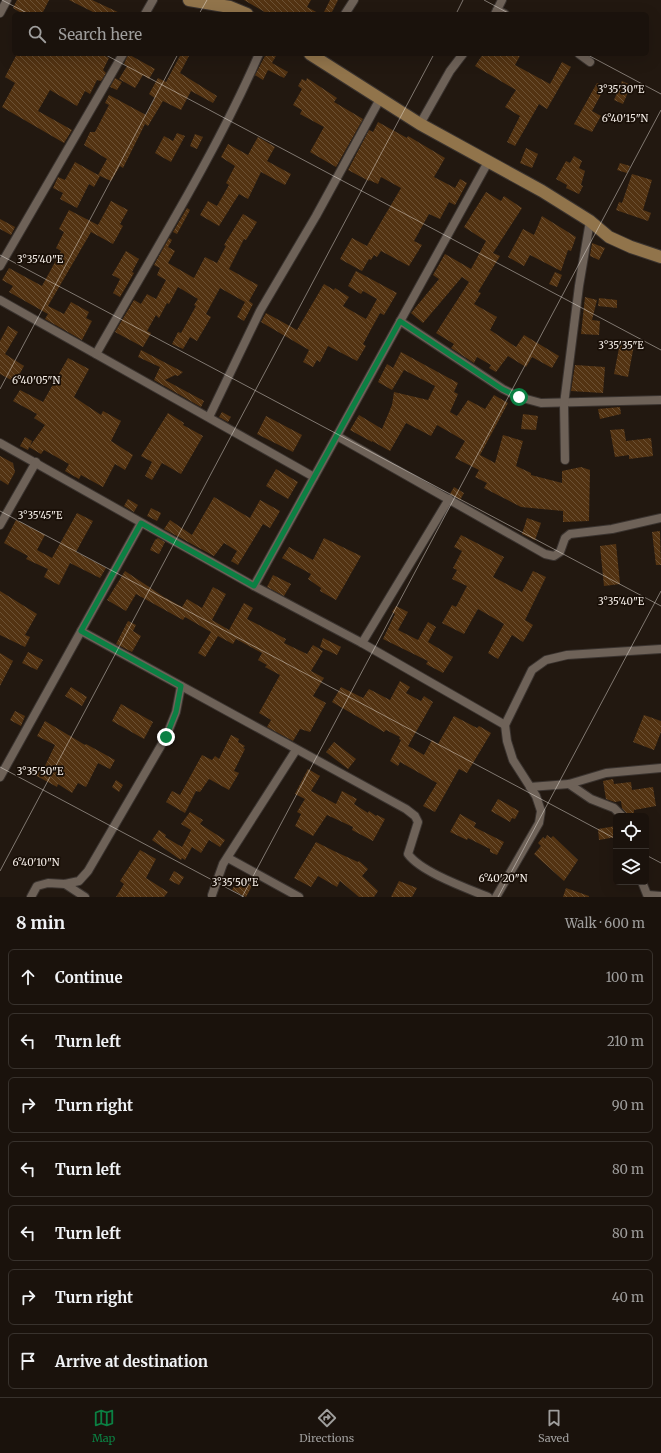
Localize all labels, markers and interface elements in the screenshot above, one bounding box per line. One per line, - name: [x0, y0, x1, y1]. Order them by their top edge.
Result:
- search box: [12, 12, 649, 56]
- icon: search: [26, 23, 48, 45]
- text: Search here: [58, 25, 142, 44]
- text: 3°35'30"E: [598, 83, 645, 96]
- text: 6°40'15"N: [602, 112, 648, 125]
- text: 3°35'40"E: [17, 253, 64, 266]
- text: 3°35'35"E: [598, 339, 644, 352]
- text: 6°40'05"N: [12, 374, 60, 387]
- route start: [510, 388, 528, 406]
- text: 3°35'45"E: [18, 509, 63, 522]
- text: 3°35'40"E: [598, 595, 645, 608]
- route end: [157, 728, 175, 746]
- text: 3°35'50"E: [17, 765, 64, 778]
- map controls: [613, 813, 649, 885]
- button: locate: [613, 813, 649, 849]
- button: layers: [613, 849, 649, 885]
- text: 6°40'10"N: [12, 856, 60, 869]
- text: 6°40'20"N: [479, 872, 528, 885]
- text: 3°35'50"E: [212, 876, 259, 889]
- text: 8 min: [16, 912, 65, 934]
- text: Walk · 600 m: [565, 915, 645, 932]
- icon: ahead: [17, 966, 39, 988]
- text: Continue: [55, 968, 123, 987]
- text: 100 m: [606, 969, 644, 986]
- icon: left: [17, 1030, 39, 1052]
- text: Turn left: [55, 1032, 121, 1051]
- text: 210 m: [607, 1033, 644, 1050]
- icon: right: [17, 1094, 39, 1116]
- text: Turn right: [55, 1096, 133, 1115]
- text: 90 m: [612, 1097, 644, 1114]
- icon: left: [17, 1158, 39, 1180]
- text: Turn left: [55, 1160, 121, 1179]
- text: 80 m: [612, 1161, 644, 1178]
- icon: left: [17, 1222, 39, 1244]
- text: Turn left: [55, 1224, 121, 1243]
- text: 80 m: [612, 1225, 644, 1242]
- icon: right: [17, 1286, 39, 1308]
- text: Turn right: [55, 1288, 133, 1307]
- text: 40 m: [612, 1289, 644, 1306]
- icon: arrive: [17, 1350, 39, 1372]
- text: Arrive at destination: [55, 1352, 208, 1371]
- tab: Map: [92, 1407, 115, 1445]
- tab: Directions: [299, 1407, 354, 1445]
- tab: Saved: [538, 1407, 569, 1445]

